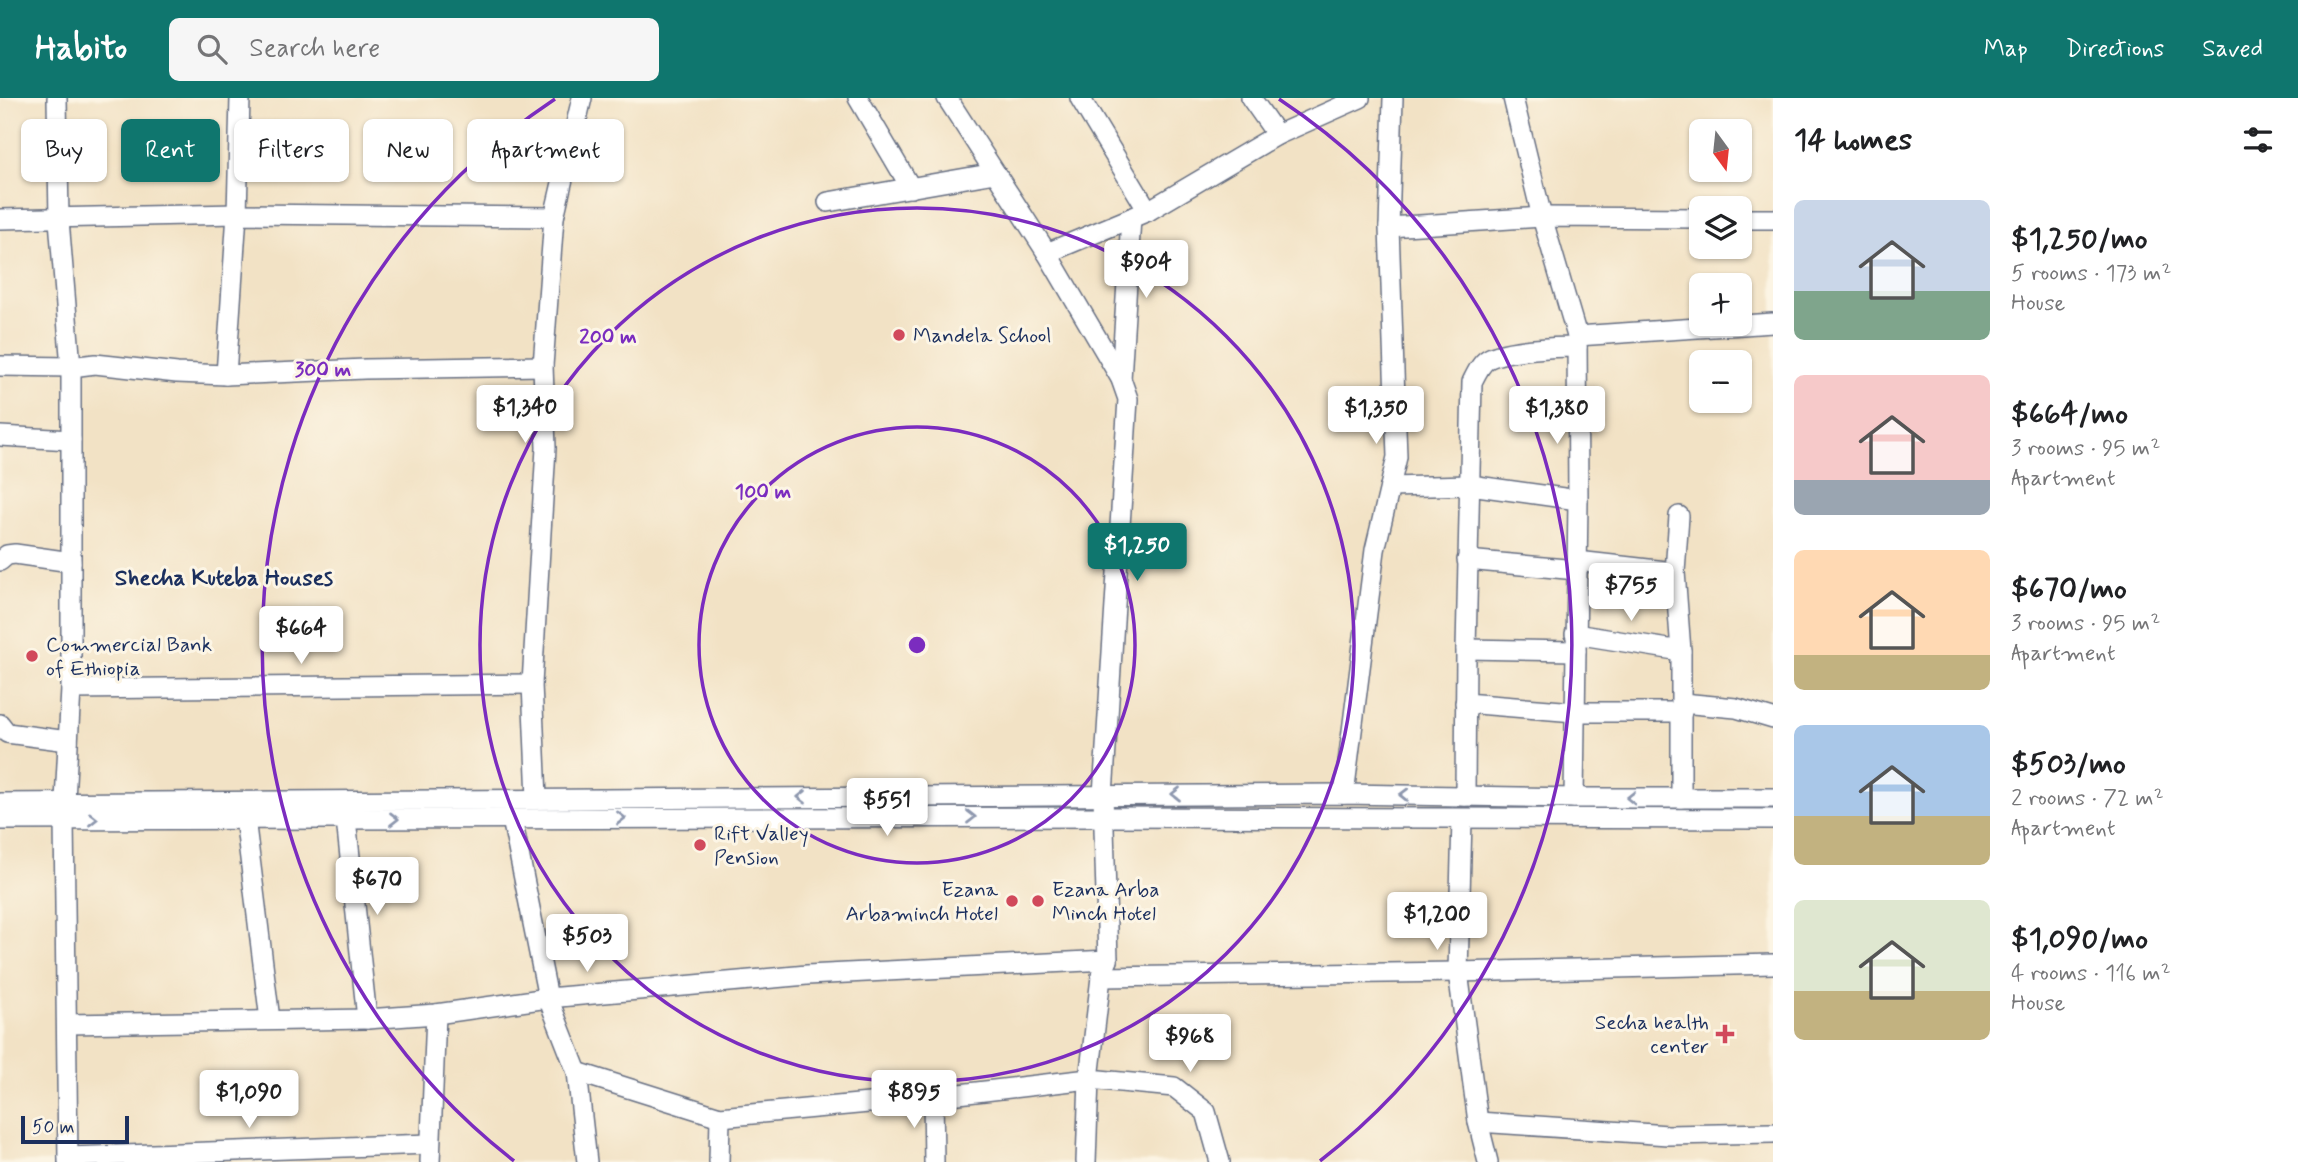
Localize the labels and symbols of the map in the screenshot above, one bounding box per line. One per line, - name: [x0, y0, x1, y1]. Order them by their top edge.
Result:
- north arrow: [1689, 119, 1752, 182]
- pin: $904: [1105, 240, 1187, 300]
- place label: Mandela School: [913, 322, 1051, 350]
- text: 200 m: [579, 323, 637, 351]
- marker: Mandela School: [891, 327, 907, 343]
- text: 300 m: [295, 356, 352, 384]
- pin: $1,340: [468, 386, 582, 445]
- pin: $1,350: [1319, 386, 1433, 446]
- pin: $1,380: [1500, 386, 1614, 446]
- text: 100 m: [735, 478, 791, 506]
- pin: $1,250: [1080, 524, 1194, 583]
- district label: Shecha Kuteba Houses: [115, 564, 333, 594]
- pin: $755: [1590, 564, 1672, 623]
- pin: $664: [260, 606, 342, 666]
- place label: Commercial Bank of Ethiopia: [46, 631, 212, 683]
- centre of rings: [905, 633, 929, 657]
- marker: Commercial Bank of Ethiopia: [24, 648, 40, 664]
- pin: $551: [846, 778, 928, 838]
- one-way arrow: [1171, 786, 1181, 802]
- one-way arrow: [1398, 787, 1409, 803]
- one-way arrow: [796, 789, 807, 804]
- one-way arrow: [1626, 790, 1636, 806]
- one-way arrow: [966, 809, 977, 825]
- one-way arrow: [616, 810, 627, 826]
- one-way arrow: [88, 811, 98, 827]
- one-way arrow: [389, 811, 399, 827]
- place label: Rift Valley Pension: [714, 820, 809, 872]
- marker: Rift Valley Pension: [692, 837, 708, 853]
- pin: $670: [336, 858, 418, 917]
- place label: Ezana Arbaminch Hotel: [846, 876, 998, 928]
- place label: Ezana Arba Minch Hotel: [1052, 876, 1160, 928]
- pin: $1,200: [1380, 892, 1494, 952]
- marker: Ezana Arbaminch Hotel: [1004, 893, 1020, 909]
- marker: Ezana Arba Minch Hotel: [1030, 893, 1046, 909]
- pin: $503: [546, 914, 628, 974]
- place label: Secha health center: [1595, 1009, 1709, 1061]
- pin: $968: [1149, 1014, 1231, 1074]
- marker: Secha health center: [1715, 1024, 1735, 1044]
- pin: $1,090: [192, 1070, 306, 1130]
- pin: $895: [873, 1070, 955, 1130]
- scale bar: [21, 1113, 130, 1145]

